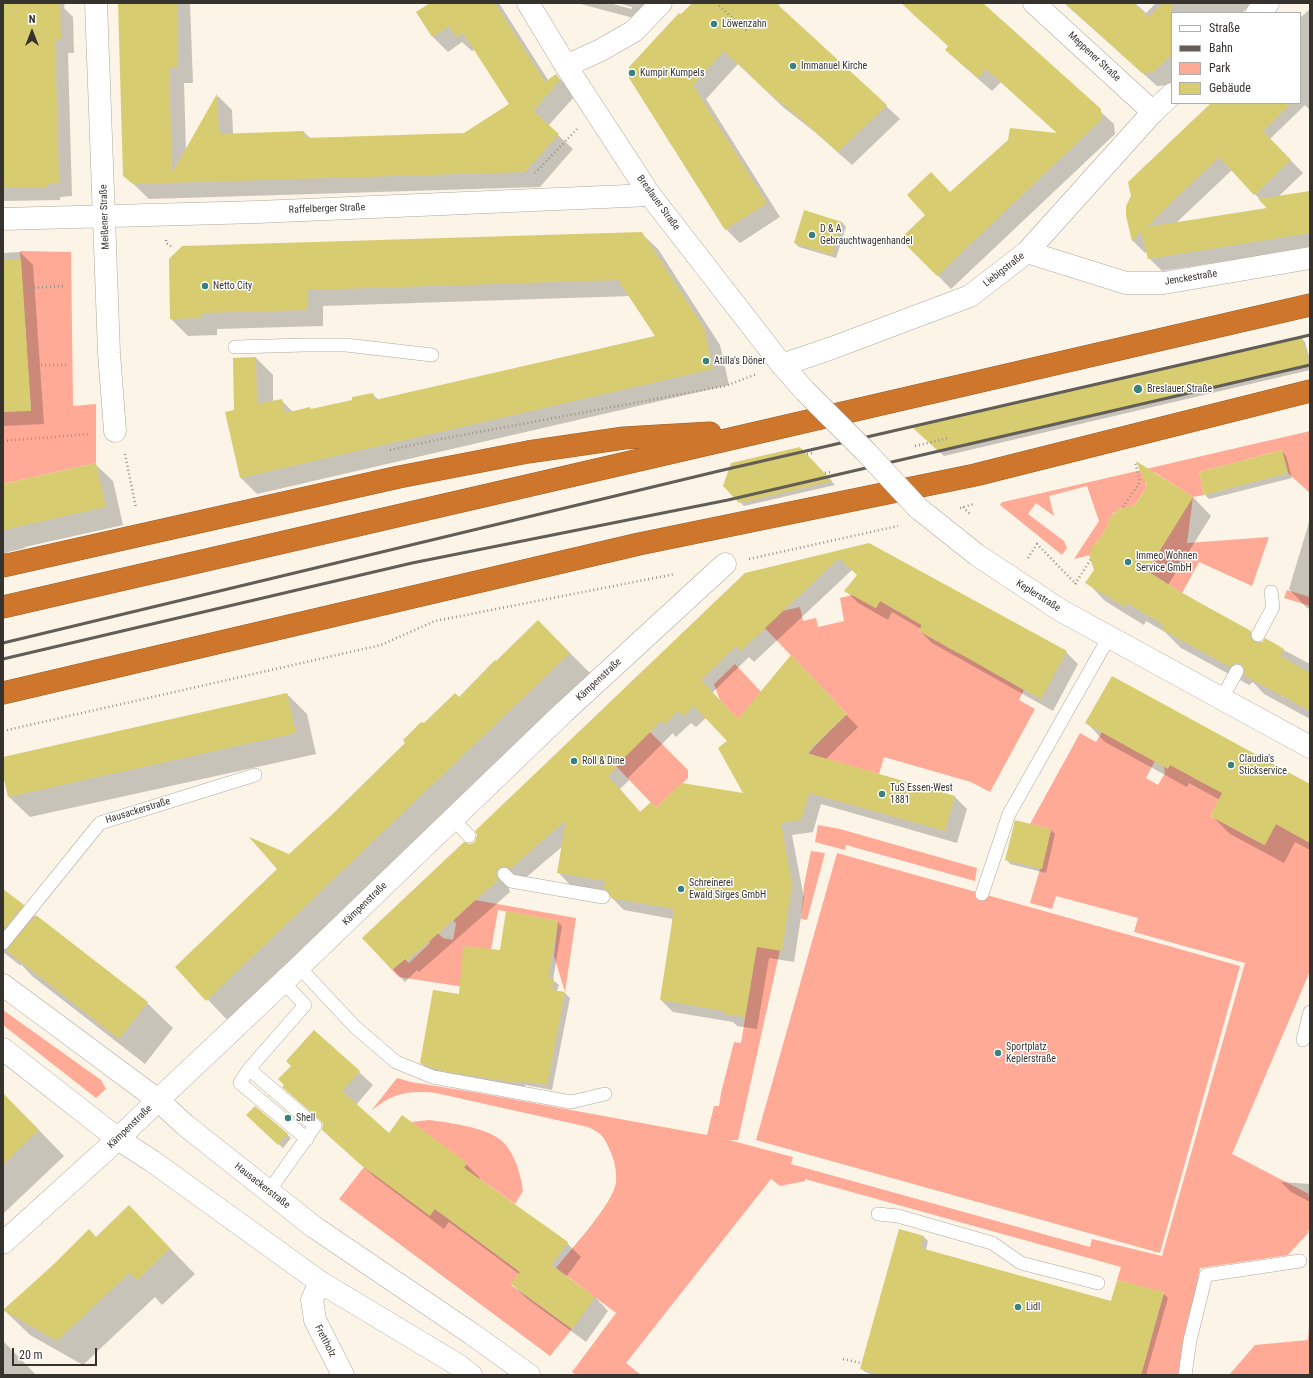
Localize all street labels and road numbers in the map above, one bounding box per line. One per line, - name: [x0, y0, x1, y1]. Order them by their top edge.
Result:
- street label: Meppener Straße: [1065, 30, 1123, 84]
- street label: Breslauer Straße: [634, 173, 682, 233]
- street label: Meißener Straße: [98, 184, 112, 250]
- street label: Raffelberger Straße: [289, 202, 365, 216]
- street label: Liebigstraße: [981, 250, 1027, 290]
- street label: Jenckestraße: [1164, 268, 1218, 288]
- street label: Keplerstraße: [1014, 578, 1062, 614]
- street label: Kämpenstraße: [574, 656, 624, 704]
- street label: Hausackerstraße: [104, 795, 172, 827]
- street label: Kämpenstraße: [340, 880, 390, 928]
- street label: Kämpenstraße: [105, 1103, 155, 1151]
- street label: Hausackerstraße: [232, 1161, 292, 1211]
- street label: Frettholz: [312, 1323, 338, 1359]

